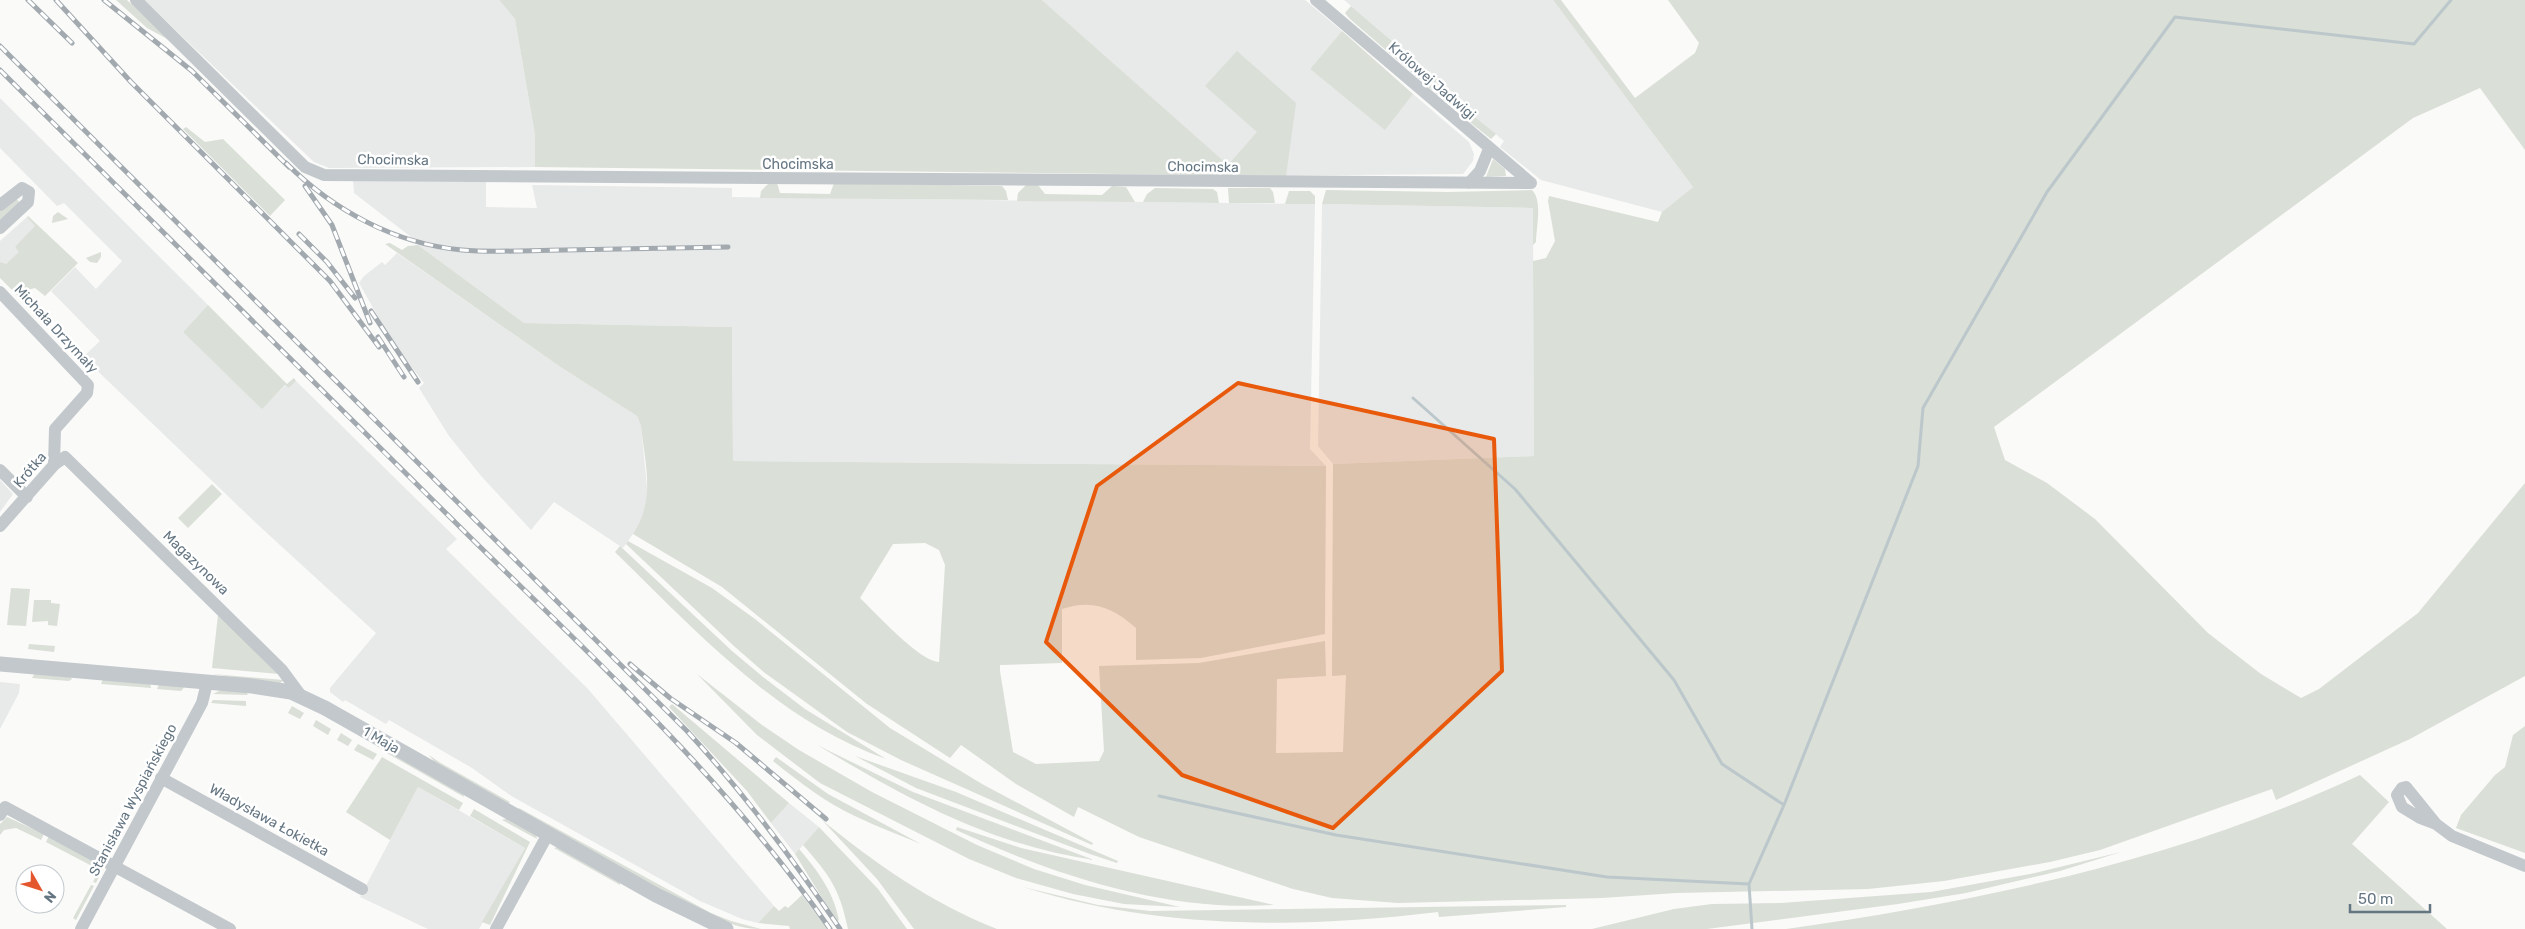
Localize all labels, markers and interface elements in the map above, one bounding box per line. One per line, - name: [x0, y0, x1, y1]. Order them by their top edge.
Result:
- street label: Królowej Jadwigi: [1385, 39, 1479, 123]
- street label: Chocimska: [357, 151, 429, 169]
- street label: Chocimska: [762, 156, 834, 173]
- street label: Chocimska: [1167, 158, 1239, 176]
- street label: Michała Drzymały: [11, 281, 102, 377]
- street label: Krótka: [10, 449, 50, 491]
- street label: Magazynowa: [160, 527, 232, 599]
- street label: Stanisława Wyspiańskiego: [86, 721, 180, 879]
- street label: 1 Maja: [360, 723, 402, 757]
- street label: Władysława Łokietka: [206, 780, 332, 860]
- north arrow: [15, 864, 65, 914]
- scale bar: [2350, 882, 2430, 914]
- text: N: [40, 888, 59, 906]
- text: 50 m: [2358, 890, 2393, 908]

